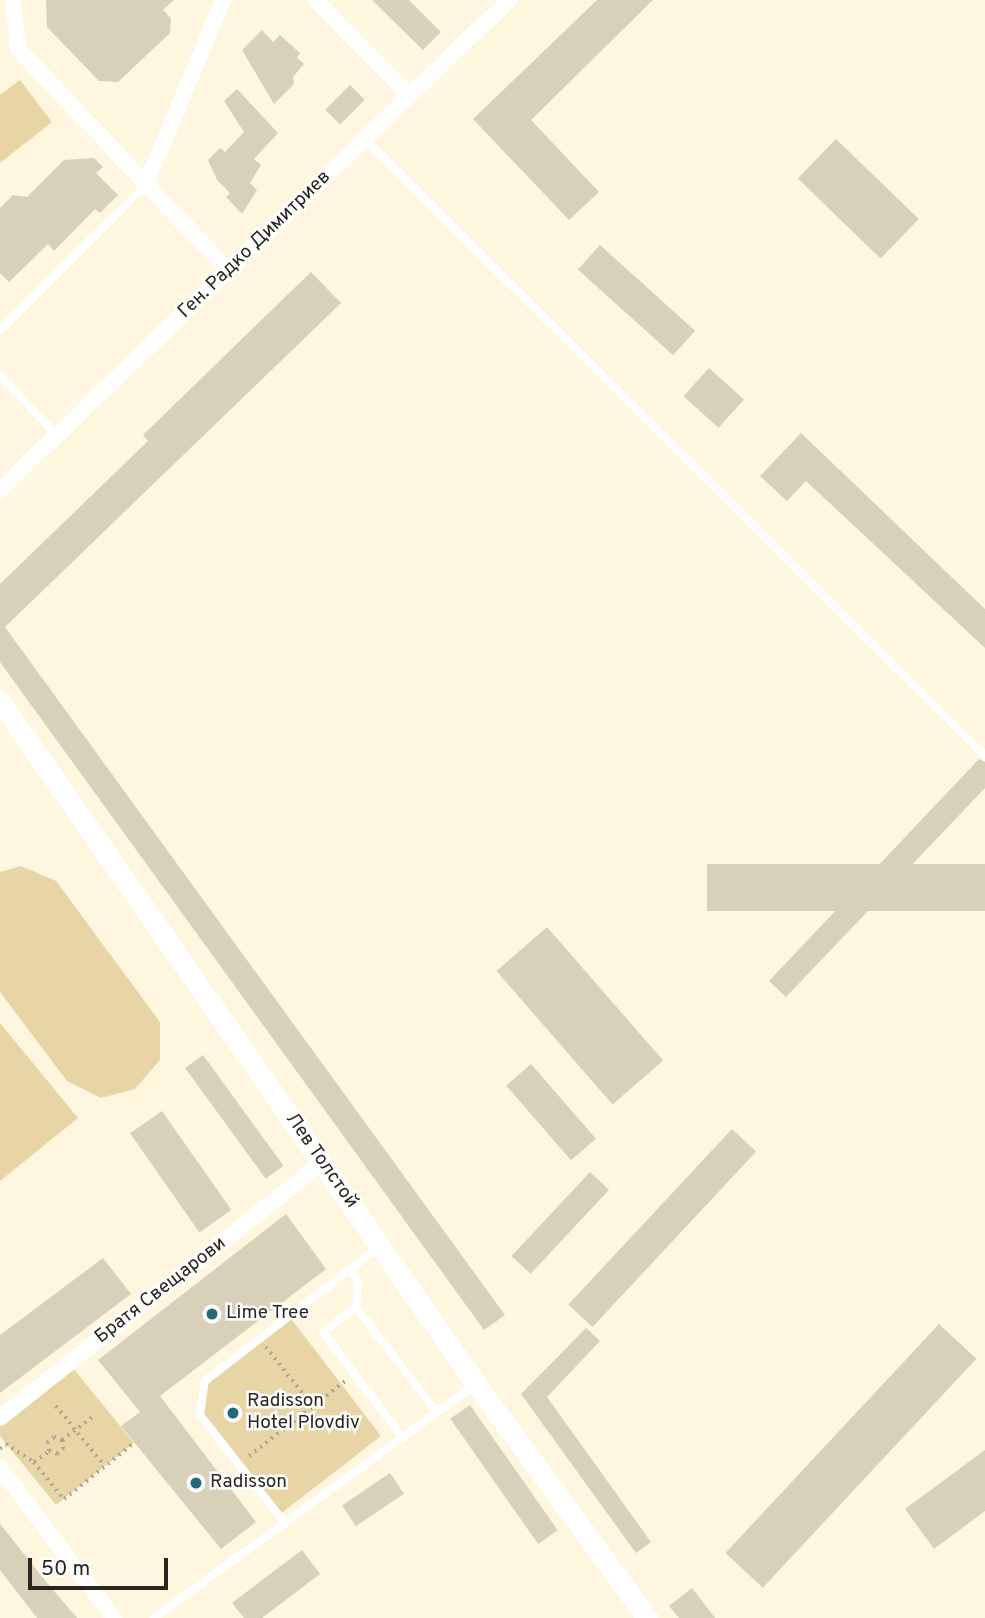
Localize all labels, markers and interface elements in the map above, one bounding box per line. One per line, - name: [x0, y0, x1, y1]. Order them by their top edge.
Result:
- street label: Ген. Радко Димитриев: [174, 166, 336, 324]
- street label: Лев Толстой: [279, 1109, 363, 1213]
- street label: Братя Свещарови: [91, 1233, 231, 1349]
- place label: Lime Tree: [226, 1303, 310, 1325]
- marker: Lime Tree: [204, 1306, 220, 1322]
- place label: Radisson Hotel Plovdiv: [247, 1391, 360, 1435]
- marker: Radisson Hotel Plovdiv: [225, 1405, 241, 1421]
- place label: Radisson: [210, 1472, 287, 1494]
- marker: Radisson: [188, 1475, 204, 1491]
- scale bar: [32, 1544, 172, 1588]
- text: 50 m: [41, 1556, 90, 1583]

